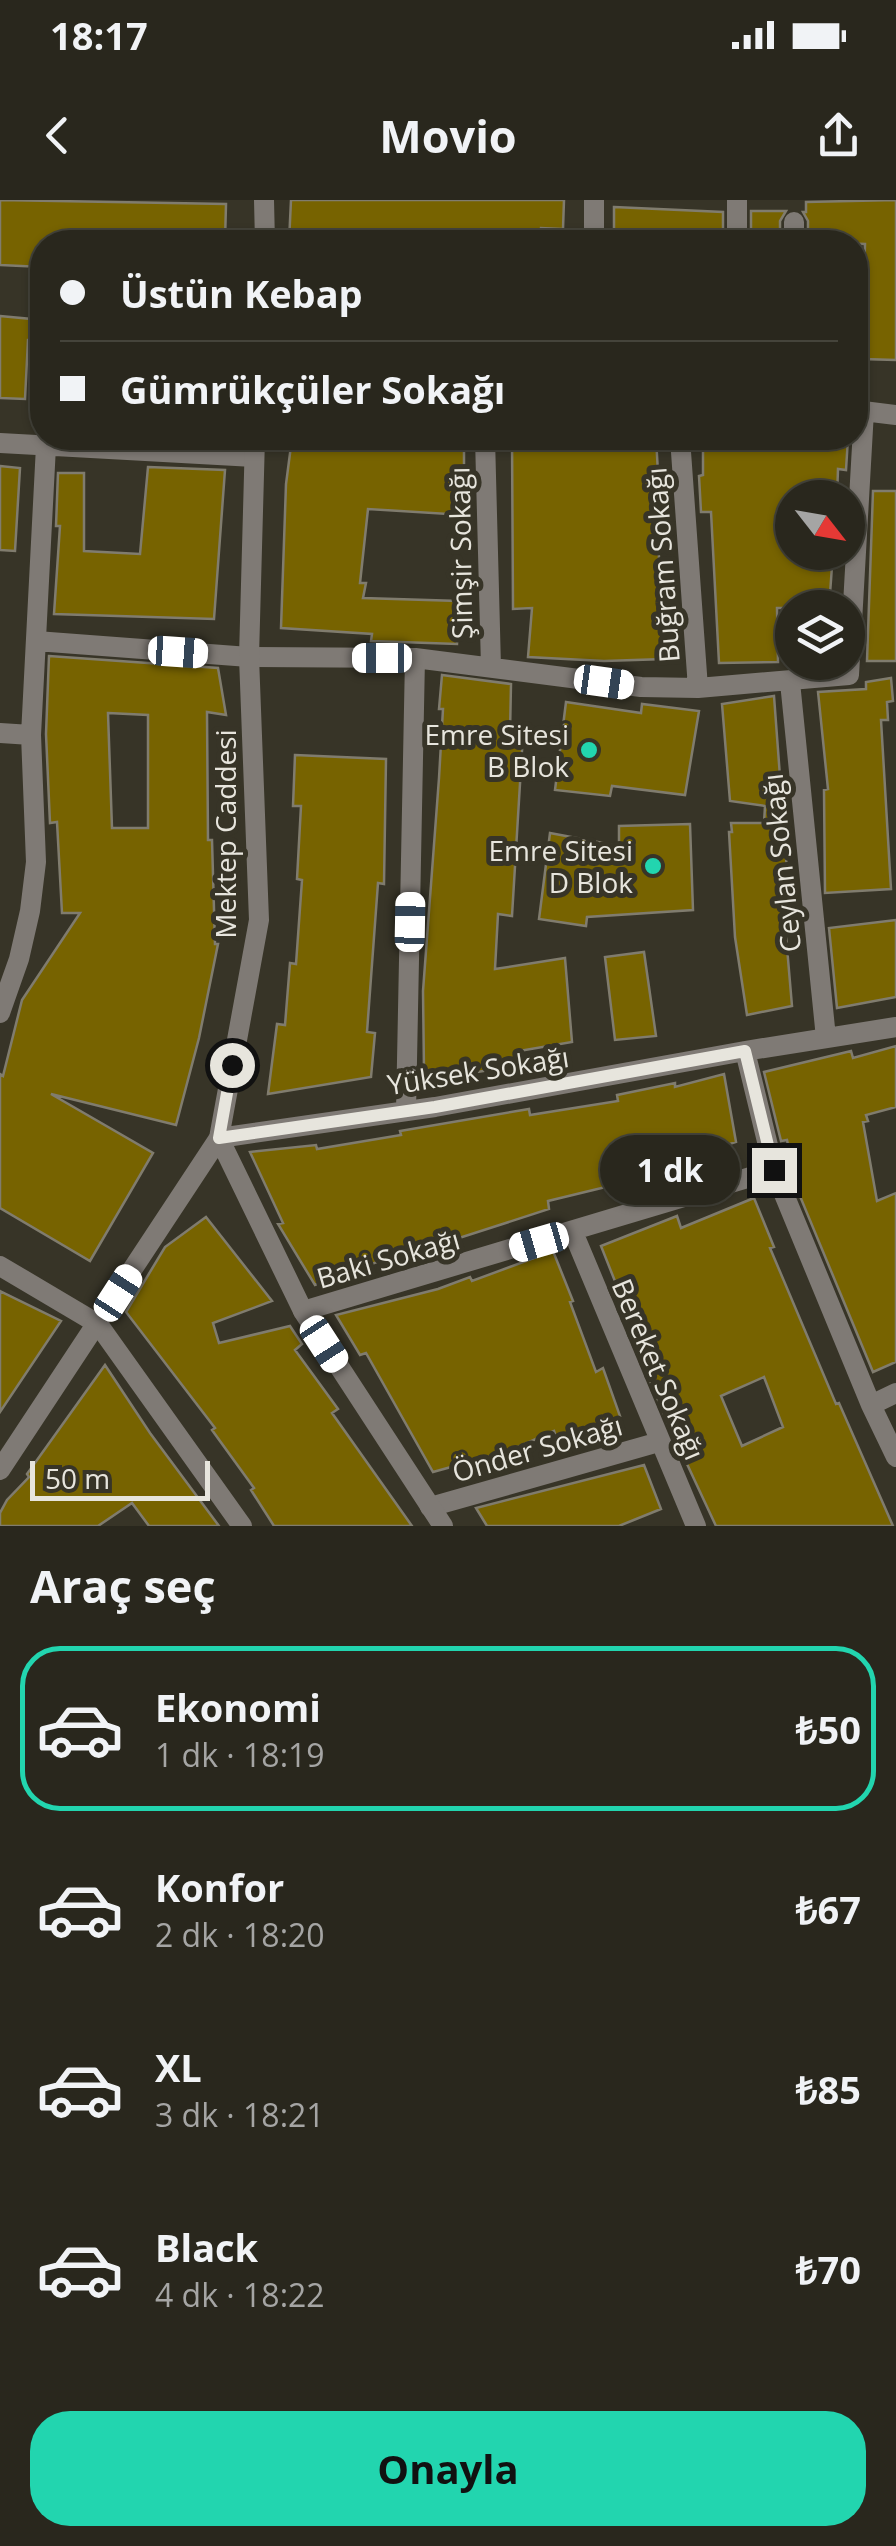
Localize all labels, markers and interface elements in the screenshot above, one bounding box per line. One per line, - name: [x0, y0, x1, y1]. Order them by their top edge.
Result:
- text: 18:17: [50, 9, 148, 61]
- text: Movio: [379, 105, 517, 166]
- icon: back: [30, 108, 85, 163]
- icon: share: [811, 108, 866, 163]
- text: Üstün Kebap: [120, 267, 363, 319]
- text: Gümrükçüler Sokağı: [120, 363, 505, 415]
- street label: Buğram Sokağı: [636, 466, 688, 664]
- street label: Şimşir Sokağı: [440, 467, 480, 639]
- north arrow: [775, 480, 865, 570]
- map controls: [775, 480, 865, 680]
- button: layers: [775, 590, 865, 680]
- car: [147, 635, 209, 669]
- car: [352, 643, 412, 673]
- car: [572, 663, 636, 701]
- place label: Emre Sitesi B Blok: [425, 715, 569, 785]
- street label: Mektep Caddesi: [206, 729, 244, 939]
- marker: Emre Sitesi B Blok: [578, 739, 600, 761]
- street label: Ceylan Sokağı: [753, 772, 809, 954]
- place label: Emre Sitesi D Blok: [489, 831, 633, 901]
- marker: Emre Sitesi D Blok: [642, 855, 664, 877]
- car: [394, 892, 426, 952]
- street label: Yüksek Sokağı: [384, 1037, 572, 1103]
- route start: [210, 1043, 255, 1088]
- callout: 1 dk: [599, 1135, 739, 1205]
- text: 1 dk: [637, 1148, 703, 1191]
- route end: [752, 1148, 797, 1193]
- street label: Baki Sokağı: [312, 1219, 464, 1297]
- car: [506, 1219, 572, 1265]
- car: [89, 1260, 147, 1326]
- street label: Bereket Sokağı: [604, 1273, 714, 1465]
- car: [295, 1311, 353, 1377]
- street label: Önder Sokağı: [448, 1406, 626, 1490]
- scale bar: [30, 1456, 210, 1500]
- text: 50 m: [45, 1459, 110, 1497]
- text: Araç seç: [30, 1555, 216, 1616]
- text: Ekonomi: [155, 1681, 321, 1733]
- icon: car: [35, 1684, 125, 1774]
- text: ₺50: [796, 1703, 861, 1755]
- text: 1 dk · 18:19: [155, 1733, 325, 1776]
- text: Konfor: [155, 1861, 284, 1913]
- icon: car: [35, 1864, 125, 1954]
- text: ₺67: [796, 1883, 861, 1935]
- text: 2 dk · 18:20: [155, 1913, 325, 1956]
- text: XL: [155, 2041, 202, 2093]
- icon: car: [35, 2044, 125, 2134]
- text: ₺85: [796, 2063, 861, 2115]
- text: 3 dk · 18:21: [155, 2093, 325, 2136]
- text: Black: [155, 2221, 258, 2273]
- icon: car: [35, 2224, 125, 2314]
- text: ₺70: [796, 2243, 861, 2295]
- text: 4 dk · 18:22: [155, 2273, 325, 2316]
- button: Onayla: [30, 2411, 866, 2526]

